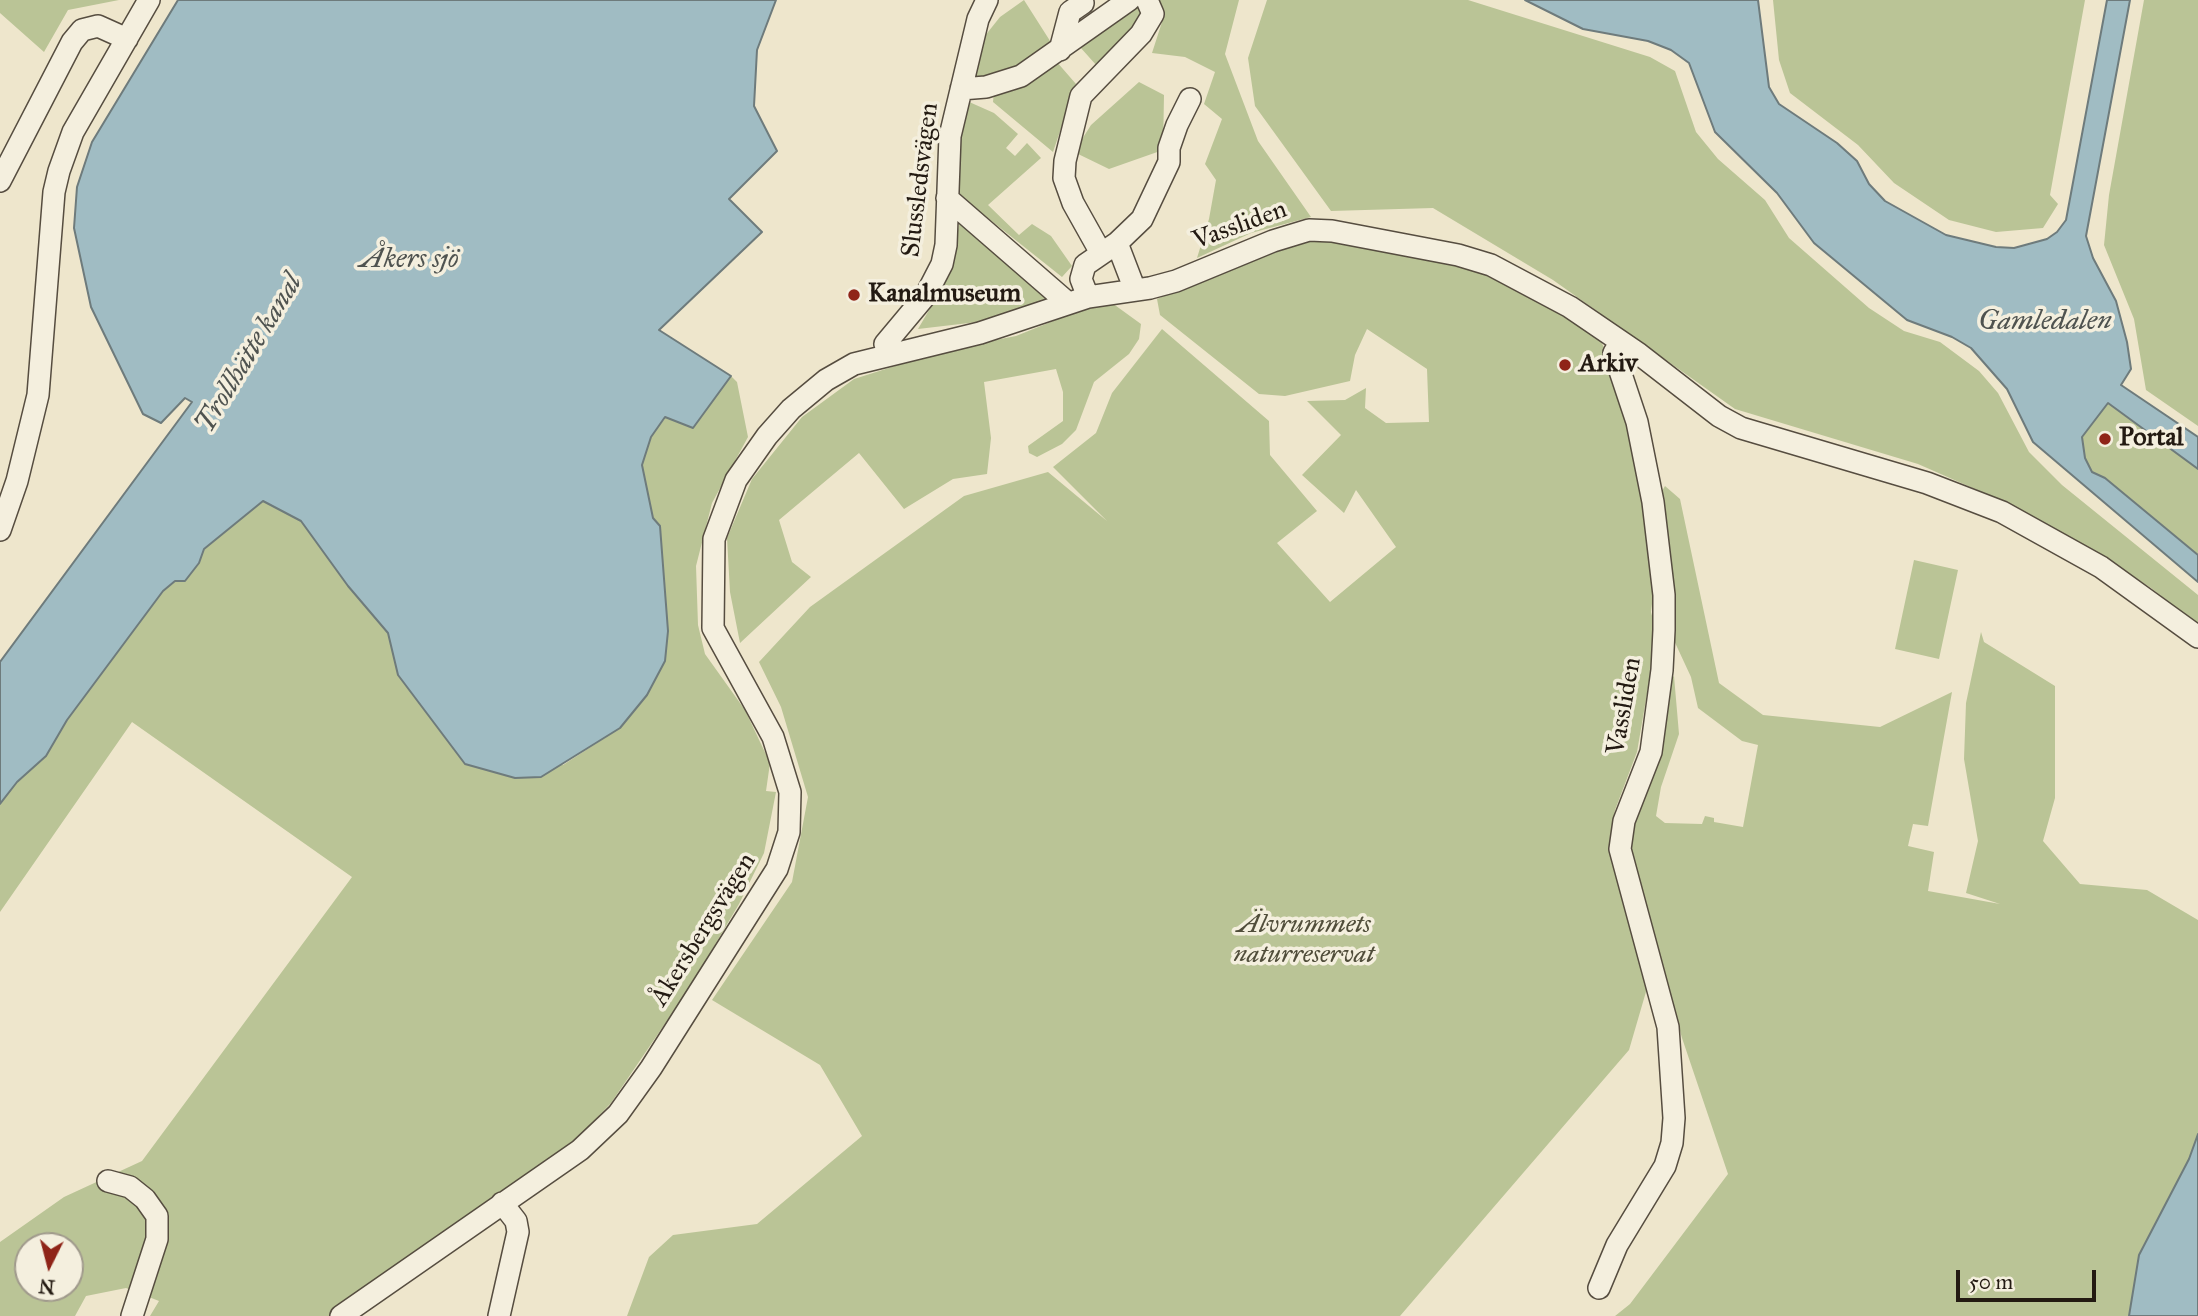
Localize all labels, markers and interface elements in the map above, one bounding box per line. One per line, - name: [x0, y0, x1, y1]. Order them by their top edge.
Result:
- street label: Slussledsvägen: [896, 101, 946, 259]
- street label: Vassliden: [1189, 195, 1291, 257]
- water label: Åkers sjö: [359, 243, 459, 277]
- water label: Trollhätte kanal: [189, 269, 311, 439]
- place label: Kanalmuseum: [868, 279, 1021, 311]
- marker: Kanalmuseum: [846, 287, 862, 303]
- water label: Gamledalen: [1978, 305, 2112, 339]
- place label: Arkiv: [1579, 349, 1638, 381]
- marker: Arkiv: [1557, 357, 1573, 373]
- place label: Portal: [2119, 423, 2183, 455]
- marker: Portal: [2097, 431, 2113, 447]
- street label: Vassliden: [1601, 655, 1649, 757]
- street label: Åkersbergsvägen: [644, 848, 764, 1012]
- park label: Älvrummets naturreservat: [1234, 910, 1374, 972]
- north arrow: [14, 1232, 84, 1302]
- scale bar: [1960, 1256, 2100, 1300]
- text: 50 m: [1969, 1269, 2013, 1295]
- text: N: [38, 1274, 56, 1299]

